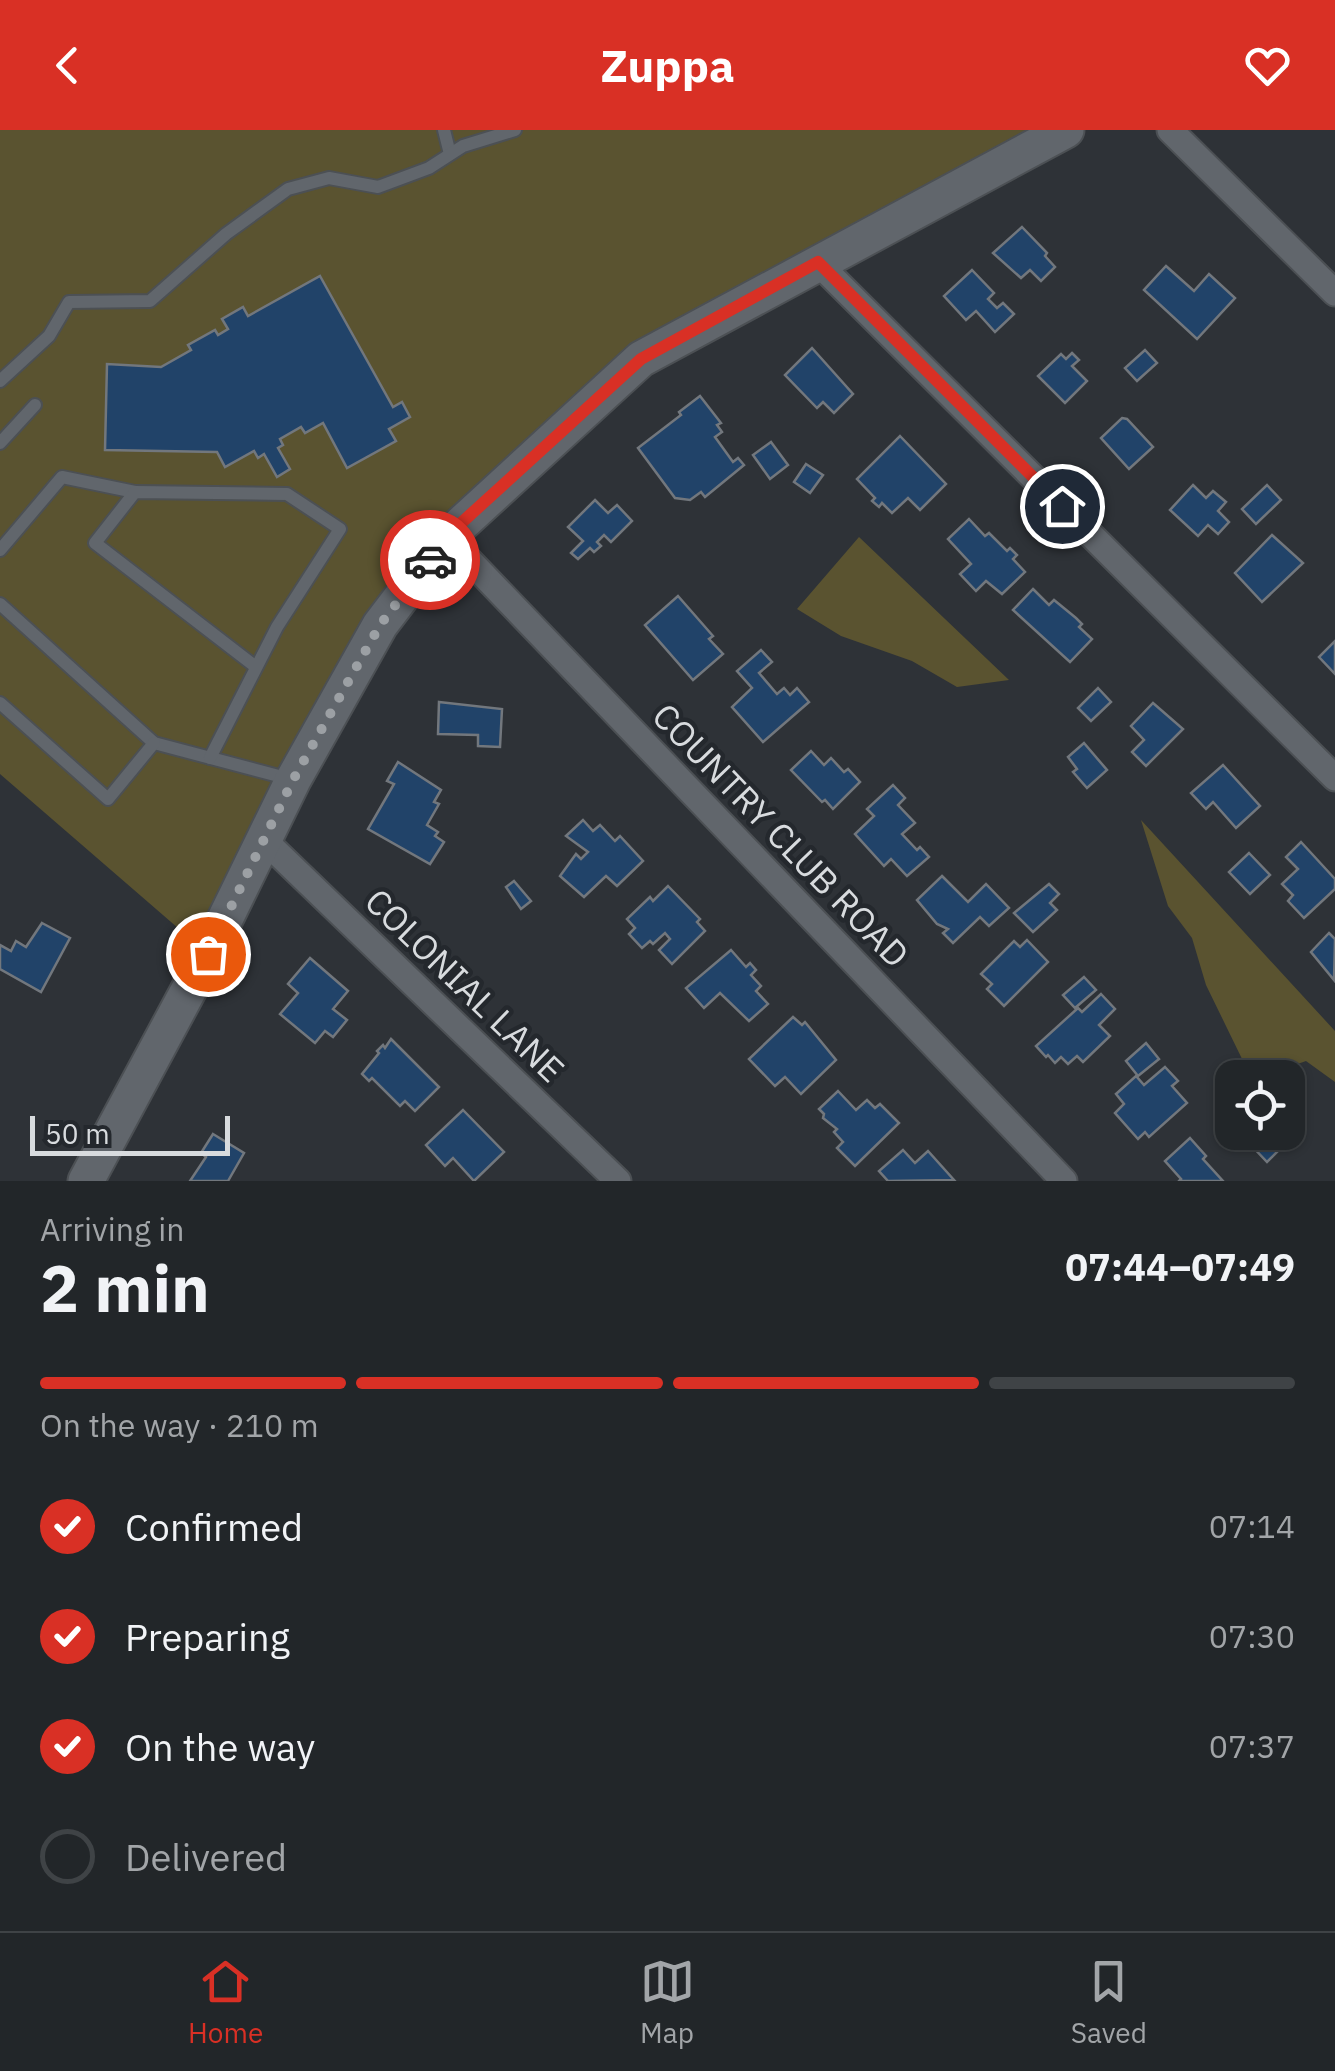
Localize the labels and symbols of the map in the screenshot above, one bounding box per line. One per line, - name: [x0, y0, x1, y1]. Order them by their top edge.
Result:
- pin: [1020, 464, 1105, 549]
- courier: [380, 510, 480, 610]
- street label: COUNTRY CLUB ROAD: [643, 693, 919, 977]
- street label: COLONIAL LANE: [355, 878, 575, 1092]
- pin: [166, 912, 251, 997]
- scale bar: [30, 1111, 230, 1156]

